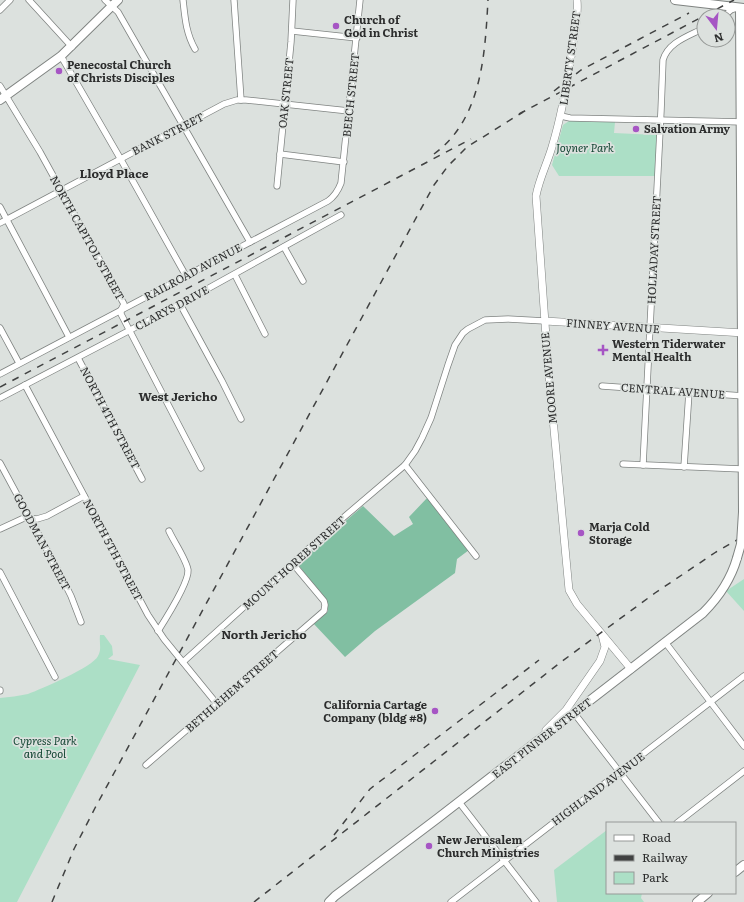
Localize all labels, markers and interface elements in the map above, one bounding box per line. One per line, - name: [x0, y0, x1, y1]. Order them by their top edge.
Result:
- north arrow: [696, 8, 736, 48]
- street label: LIBERTY STREET: [554, 10, 584, 106]
- place label: Church of God in Christ: [344, 11, 418, 40]
- marker: Church of God in Christ: [331, 21, 341, 31]
- text: N: [712, 30, 726, 48]
- street label: BEECH STREET: [338, 52, 362, 138]
- place label: Penecostal Church of Christs Disciples: [67, 56, 175, 85]
- street label: OAK STREET: [273, 57, 297, 129]
- marker: Penecostal Church of Christs Disciples: [54, 66, 64, 76]
- street label: BANK STREET: [129, 108, 206, 158]
- place label: Salvation Army: [644, 120, 730, 136]
- marker: Salvation Army: [631, 124, 641, 134]
- park label: Joyner Park: [556, 139, 614, 155]
- district label: Lloyd Place: [80, 164, 149, 182]
- street label: NORTH CAPITOL STREET: [47, 172, 129, 303]
- street label: HOLLADAY STREET: [642, 195, 664, 305]
- street label: RAILROAD AVENUE: [141, 239, 244, 304]
- street label: CLARYS DRIVE: [132, 281, 211, 333]
- street label: FINNEY AVENUE: [566, 314, 660, 336]
- street label: MOORE AVENUE: [536, 332, 560, 425]
- place label: Western Tiderwater Mental Health: [612, 335, 726, 364]
- marker: Western Tiderwater Mental Health: [597, 344, 609, 356]
- street label: NORTH 4TH STREET: [77, 363, 145, 472]
- street label: CENTRAL AVENUE: [620, 378, 726, 402]
- district label: West Jericho: [139, 387, 218, 405]
- street label: GOODMAN STREET: [10, 490, 75, 593]
- street label: NORTH 5TH STREET: [80, 496, 148, 603]
- street label: MOUNT HOREB STREET: [238, 512, 348, 613]
- place label: Marja Cold Storage: [589, 518, 650, 547]
- marker: Marja Cold Storage: [576, 528, 586, 538]
- district label: North Jericho: [221, 625, 307, 643]
- street label: BETHLEHEM STREET: [181, 645, 282, 735]
- street label: EAST PINNER STREET: [488, 693, 595, 781]
- place label: California Cartage Company (bldg #8): [323, 696, 427, 725]
- marker: California Cartage Company (bldg #8): [430, 706, 440, 716]
- park label: Cypress Park and Pool: [13, 732, 77, 761]
- street label: HIGHLAND AVENUE: [547, 748, 647, 829]
- legend: [606, 822, 736, 894]
- text: Road: [642, 828, 672, 846]
- place label: New Jerusalem Church Ministries: [437, 831, 540, 860]
- marker: New Jerusalem Church Ministries: [424, 841, 434, 851]
- text: Railway: [642, 848, 688, 866]
- text: Park: [642, 868, 669, 886]

